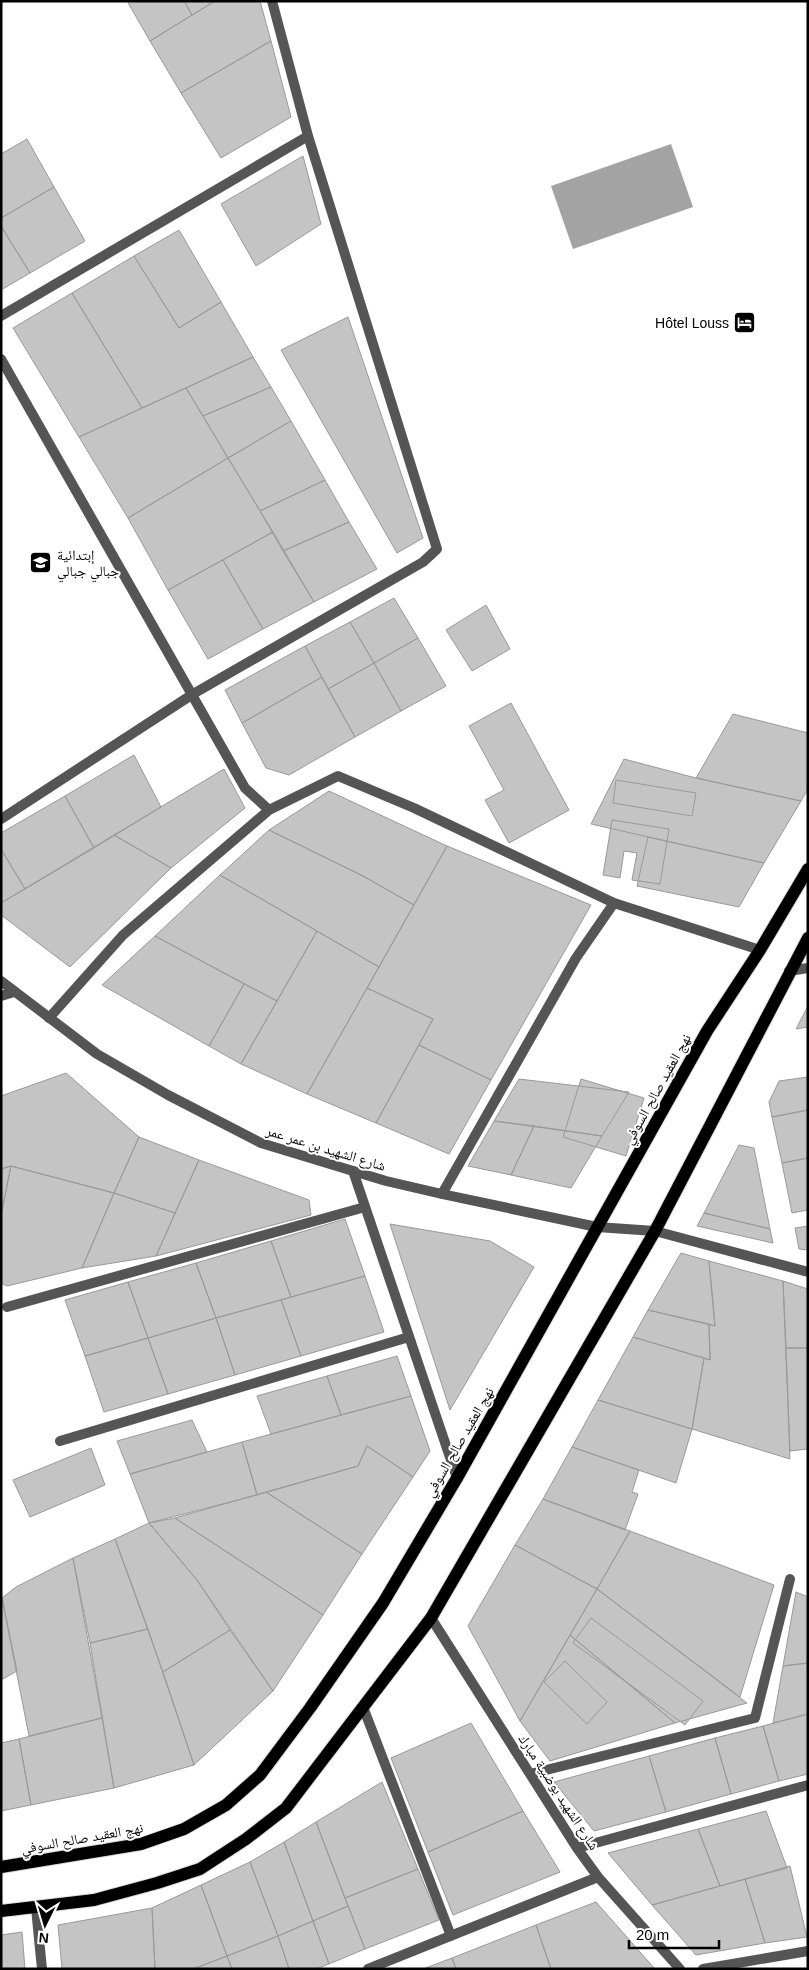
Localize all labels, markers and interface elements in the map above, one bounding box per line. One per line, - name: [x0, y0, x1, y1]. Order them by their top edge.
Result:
- hotel icon: Hôtel Louss: [733, 311, 757, 335]
- place label: Hôtel Louss: [655, 315, 729, 331]
- place label: إبتدائية جبالي جبالي: [57, 547, 119, 583]
- school or university icon: إبتدائية جبالي جبالي: [29, 551, 53, 575]
- street label: نهج العقيد صالح السوفي: [620, 1031, 697, 1149]
- street label: شارع الشهيد بن عمر عمر: [263, 1122, 388, 1176]
- street label: نهج العقيد صالح السوفي: [421, 1384, 500, 1501]
- street label: شارع الشهيد بوضبية مبارك: [514, 1731, 602, 1854]
- street label: نهج العقيد صالح السوفي: [20, 1819, 145, 1860]
- north arrow: [20, 1900, 70, 1950]
- scale bar: [629, 1918, 719, 1950]
- text: 20 m: [636, 1926, 669, 1943]
- text: N: [38, 1930, 50, 1946]

